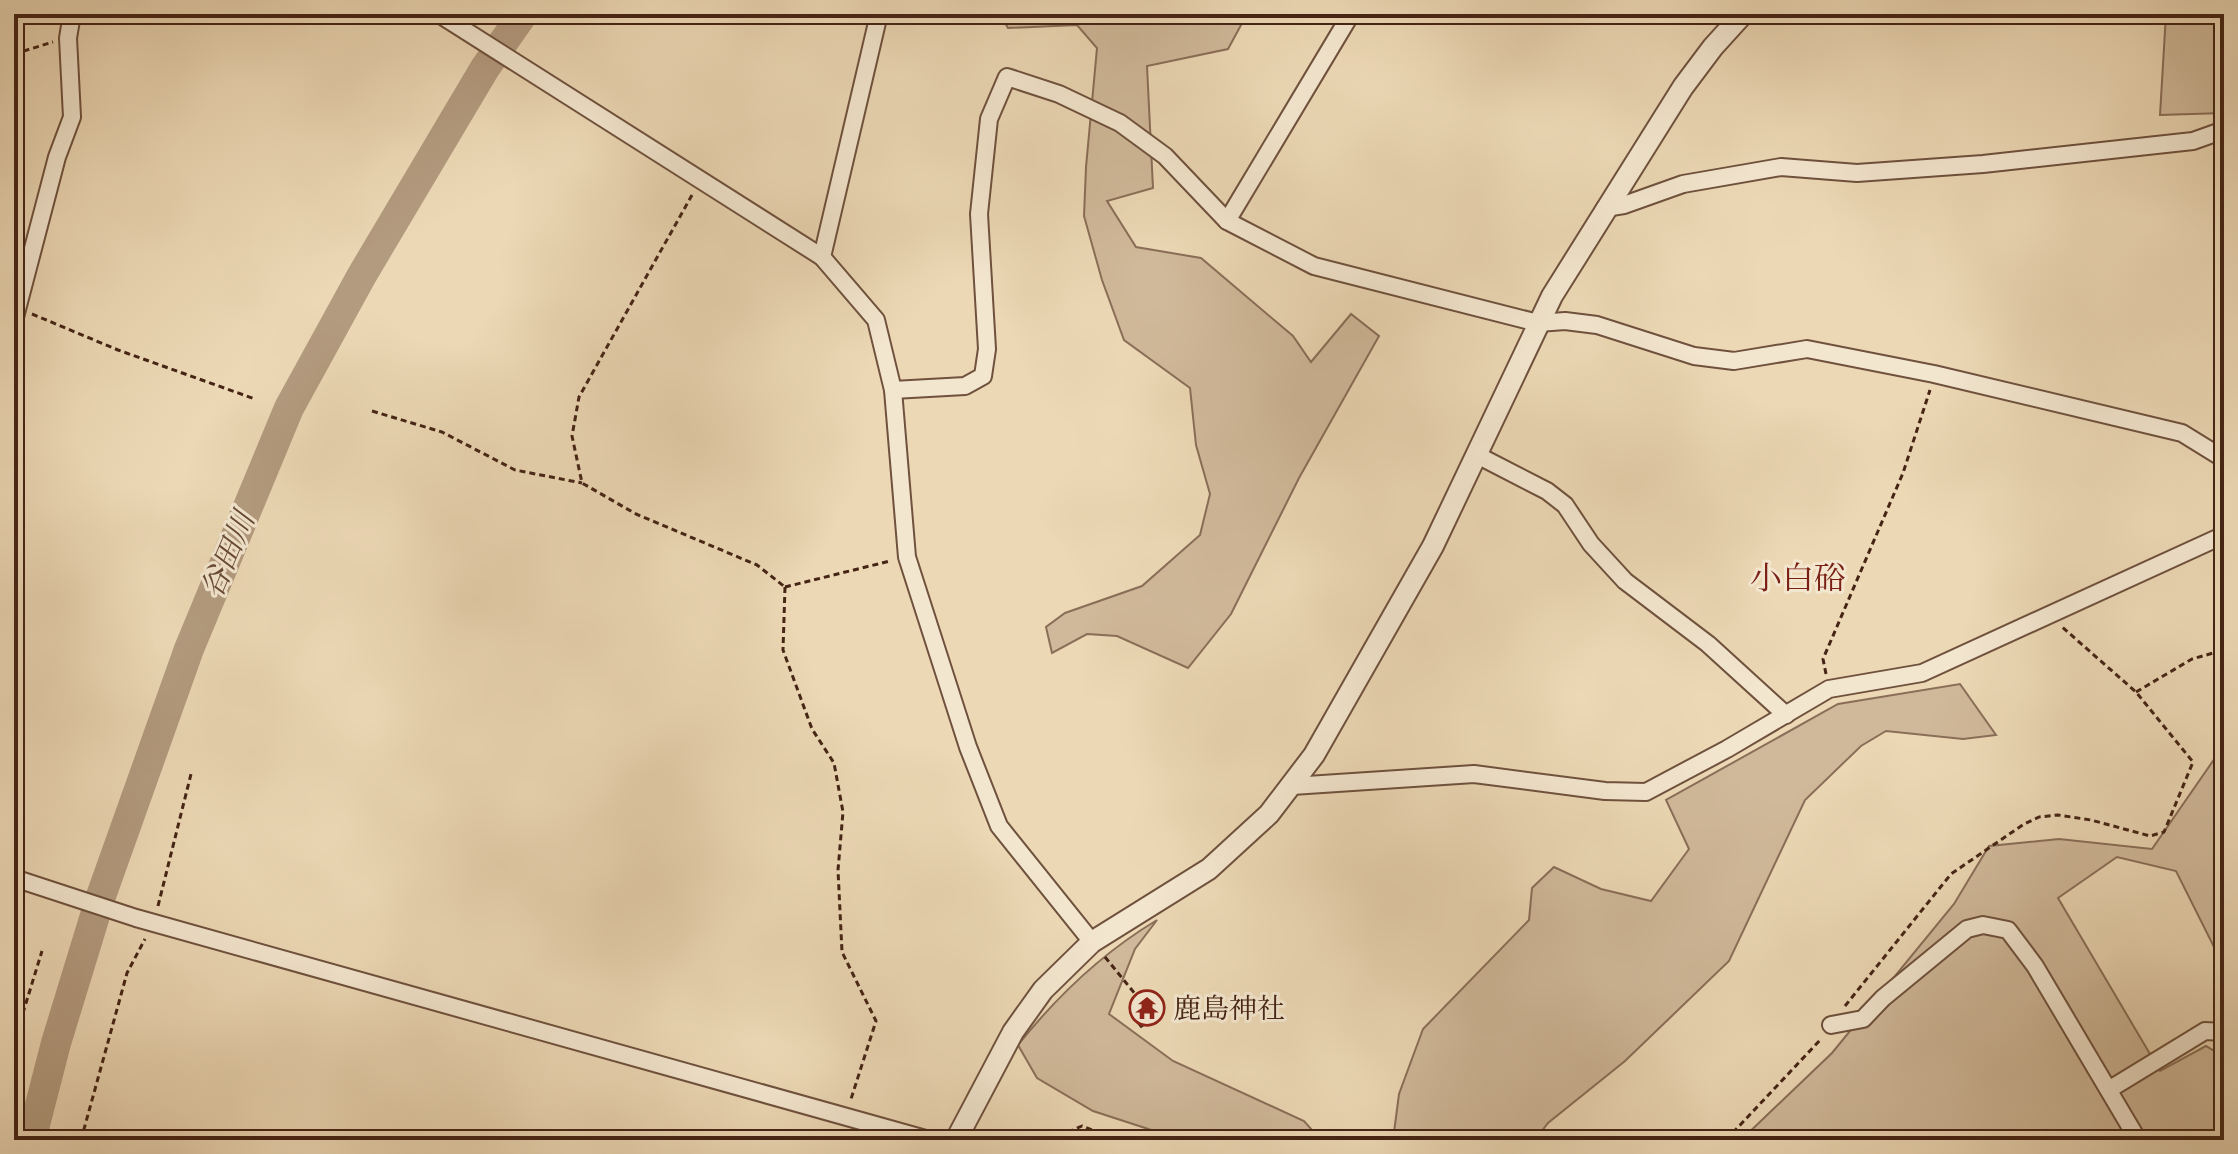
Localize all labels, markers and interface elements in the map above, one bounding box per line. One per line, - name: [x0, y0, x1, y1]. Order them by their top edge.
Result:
- water label: 谷田川: [192, 503, 265, 604]
- district label: 小白硲: [1750, 556, 1846, 600]
- temple icon: 鹿島神社: [1128, 989, 1166, 1027]
- place label: 鹿島神社: [1173, 990, 1285, 1028]

